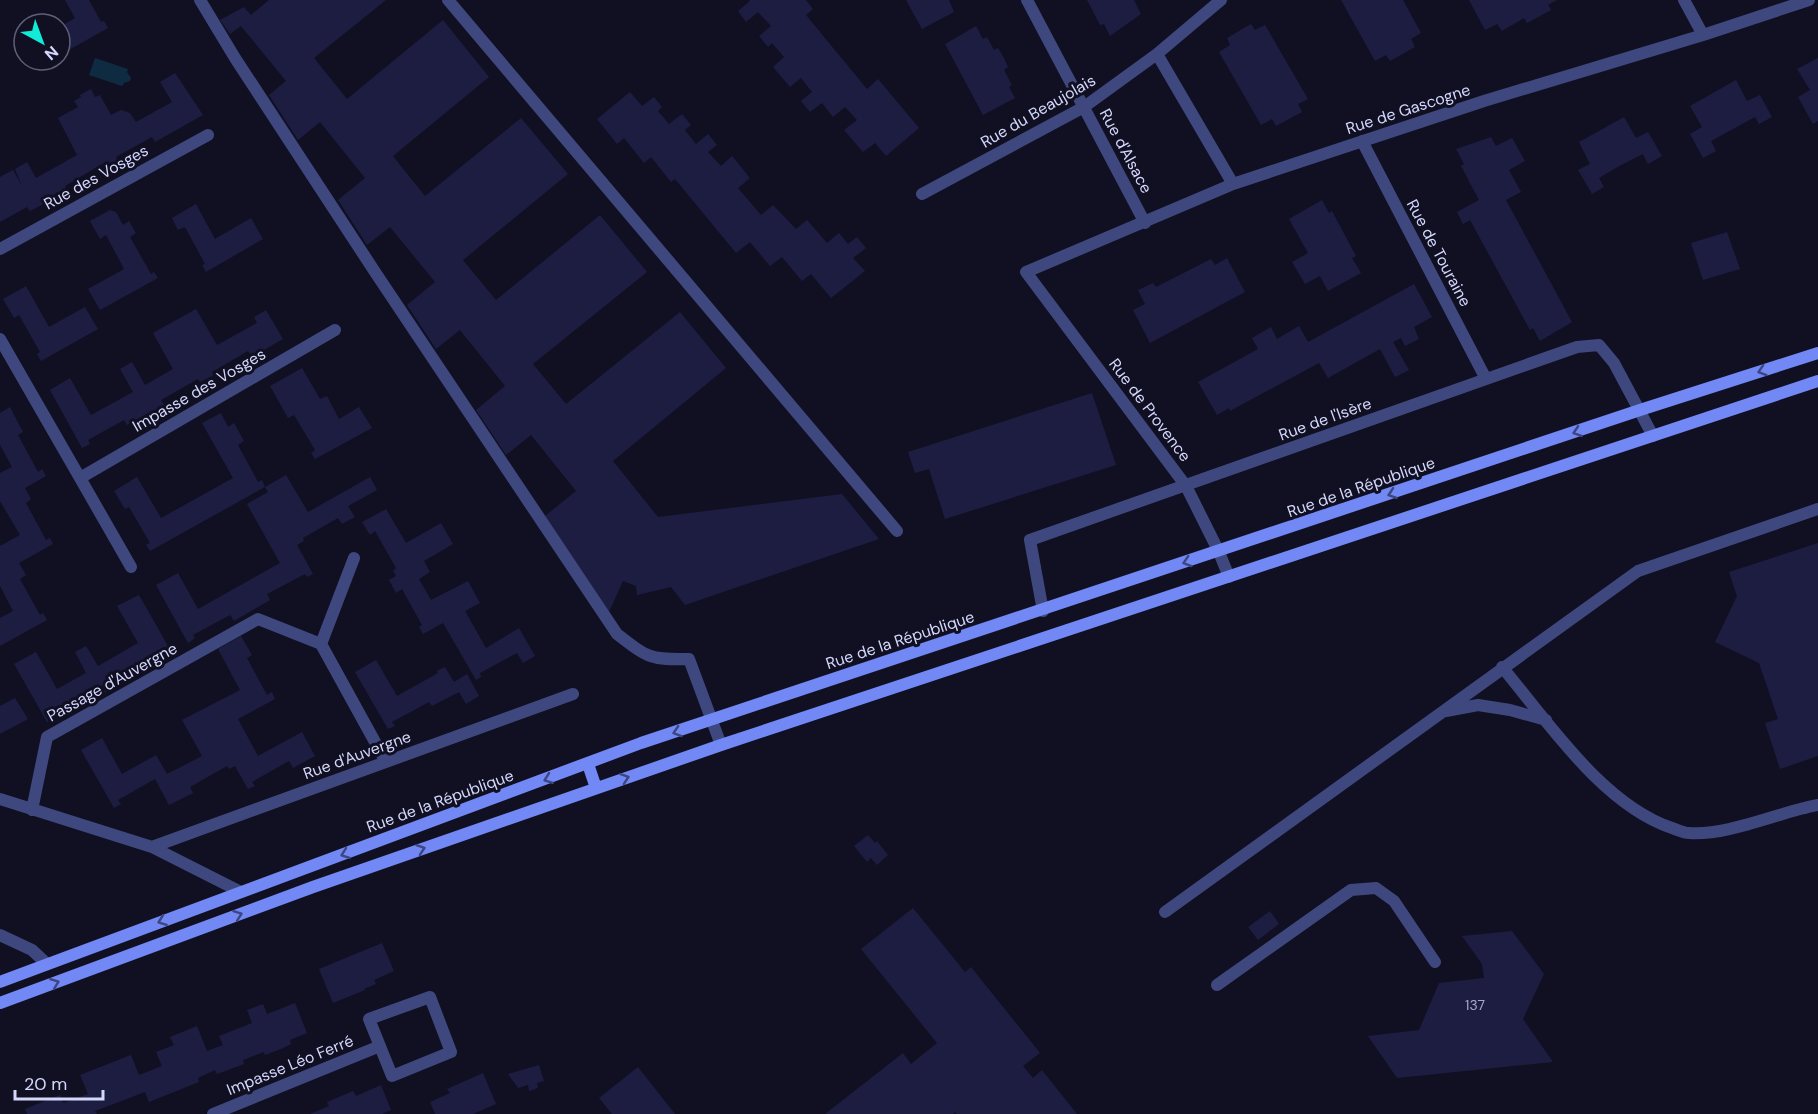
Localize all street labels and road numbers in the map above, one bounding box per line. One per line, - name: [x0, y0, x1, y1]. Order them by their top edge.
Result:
- street label: Rue du Beaujolais: [977, 70, 1099, 152]
- street label: Rue de Gascogne: [1343, 79, 1473, 139]
- street label: Rue d'Alsace: [1095, 105, 1157, 197]
- street label: Rue des Vosges: [40, 140, 152, 214]
- street label: Rue de Touraine: [1402, 196, 1476, 310]
- street label: Impasse des Vosges: [129, 343, 269, 437]
- street label: Rue de Provence: [1104, 354, 1196, 466]
- street label: Rue de l'Isère: [1276, 393, 1374, 445]
- street label: Rue de la République: [1284, 452, 1438, 522]
- street label: Rue de la République: [823, 606, 977, 674]
- street label: Passage d'Auvergne: [43, 638, 181, 726]
- street label: Rue d'Auvergne: [300, 726, 414, 784]
- street label: Rue de la République: [364, 765, 516, 837]
- street label: Impasse Léo Ferré: [223, 1030, 357, 1100]

